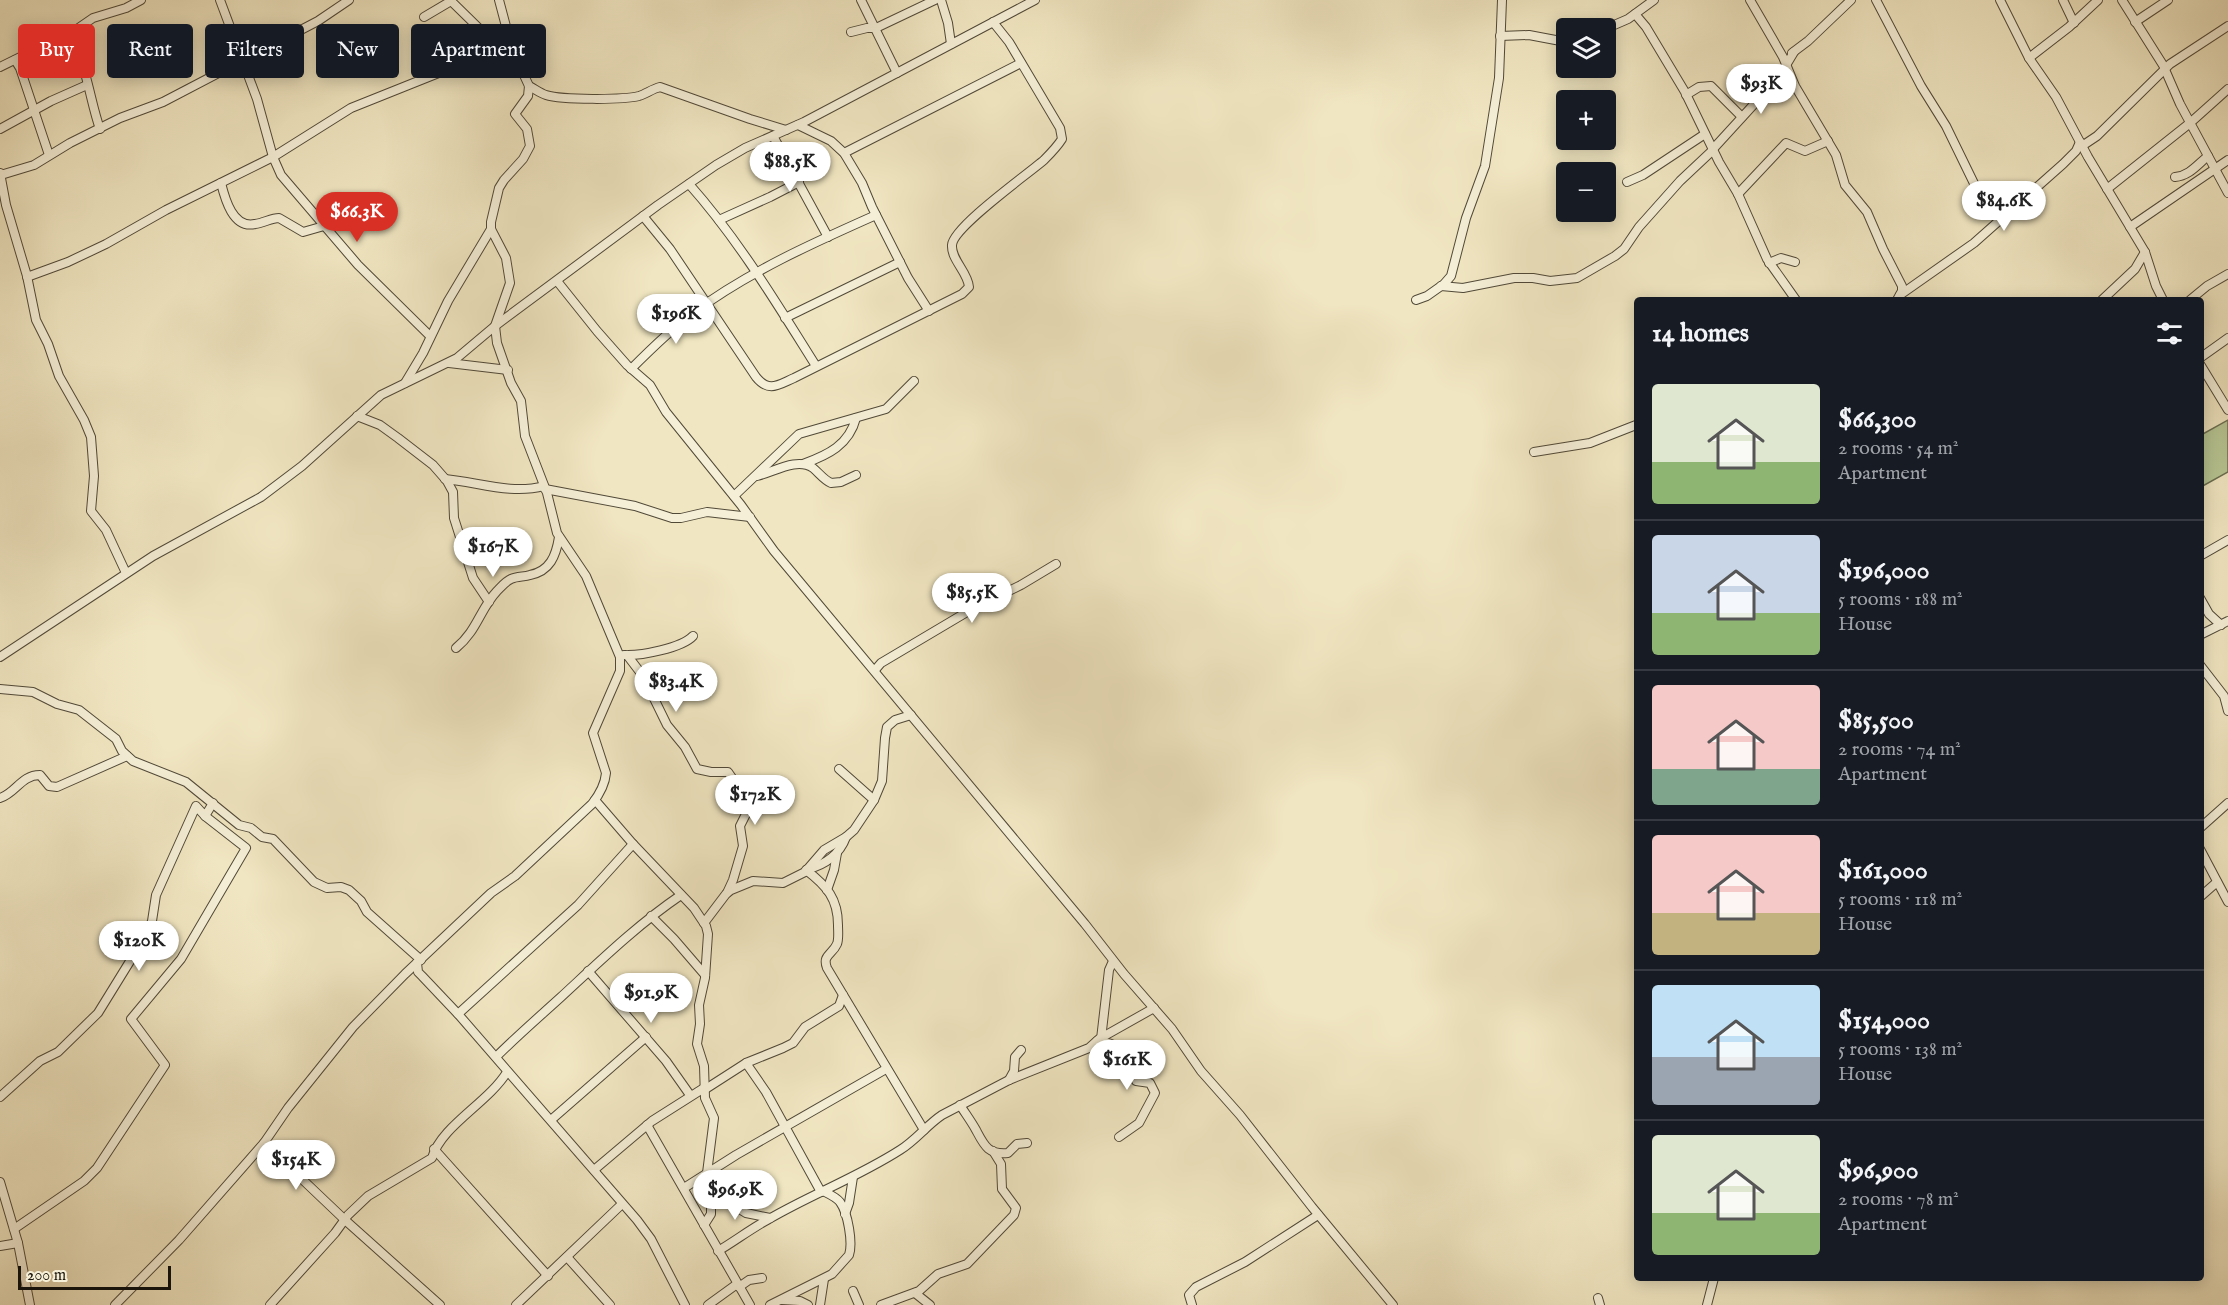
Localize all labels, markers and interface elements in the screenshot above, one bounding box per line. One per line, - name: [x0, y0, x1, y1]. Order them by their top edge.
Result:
- map controls: [1556, 18, 1616, 222]
- button: layers: [1556, 18, 1616, 78]
- chip: Buy: [18, 24, 95, 78]
- chip: Rent: [107, 24, 193, 78]
- chip: Filters: [205, 24, 304, 78]
- chip: New: [316, 24, 399, 78]
- chip: Apartment: [411, 24, 546, 78]
- pin: $93K: [1725, 64, 1797, 115]
- text: $93K: [1740, 71, 1782, 96]
- button: +: [1556, 90, 1616, 150]
- pin: $88.5K: [741, 142, 839, 193]
- text: $88.5K: [764, 149, 816, 174]
- button: −: [1556, 162, 1616, 222]
- pin: $84.6K: [1955, 181, 2053, 232]
- text: $84.6K: [1976, 188, 2032, 213]
- pin: $66.3K: [308, 192, 406, 243]
- text: $66.3K: [330, 199, 384, 224]
- pin: $196K: [634, 294, 718, 345]
- text: $196K: [651, 301, 701, 326]
- text: 14 homes: [1652, 317, 1749, 350]
- icon: filters: [2153, 317, 2186, 350]
- text: $66,300: [1838, 403, 1917, 436]
- icon: home: [1700, 408, 1772, 480]
- text: 2 rooms · 54 m²: [1838, 436, 1959, 461]
- text: Apartment: [1838, 461, 1927, 486]
- pin: $167K: [451, 527, 535, 578]
- text: $167K: [468, 534, 518, 559]
- text: $196,000: [1838, 554, 1930, 587]
- icon: home: [1700, 559, 1772, 631]
- pin: $85.5K: [923, 573, 1021, 624]
- text: $85.5K: [946, 580, 998, 605]
- text: 5 rooms · 188 m²: [1838, 587, 1963, 612]
- text: House: [1838, 612, 1892, 637]
- pin: $83.4K: [627, 662, 725, 713]
- text: $83.4K: [648, 669, 704, 694]
- text: $85,500: [1838, 704, 1914, 737]
- icon: home: [1700, 709, 1772, 781]
- text: 2 rooms · 74 m²: [1838, 737, 1961, 762]
- text: Apartment: [1838, 762, 1927, 787]
- pin: $172K: [713, 775, 797, 826]
- text: $172K: [729, 782, 781, 807]
- text: $161,000: [1838, 854, 1928, 887]
- icon: home: [1700, 859, 1772, 931]
- text: 5 rooms · 118 m²: [1838, 887, 1962, 912]
- text: House: [1838, 912, 1892, 937]
- pin: $120K: [97, 921, 181, 972]
- text: $120K: [113, 928, 165, 953]
- pin: $91.9K: [602, 973, 700, 1024]
- text: $91.9K: [624, 980, 678, 1005]
- text: $154,000: [1838, 1004, 1930, 1037]
- icon: home: [1700, 1009, 1772, 1081]
- text: 5 rooms · 138 m²: [1838, 1037, 1962, 1062]
- pin: $161K: [1085, 1040, 1169, 1091]
- text: $161K: [1103, 1047, 1151, 1072]
- text: House: [1838, 1062, 1892, 1087]
- pin: $154K: [254, 1140, 338, 1191]
- text: $154K: [271, 1147, 321, 1172]
- text: $96,900: [1838, 1154, 1919, 1187]
- icon: home: [1700, 1159, 1772, 1231]
- pin: $96.9K: [686, 1170, 784, 1221]
- text: $96.9K: [707, 1177, 763, 1202]
- text: 2 rooms · 78 m²: [1838, 1187, 1959, 1212]
- text: Apartment: [1838, 1212, 1927, 1237]
- scale bar: [18, 1263, 171, 1290]
- text: 200 m: [27, 1266, 66, 1286]

